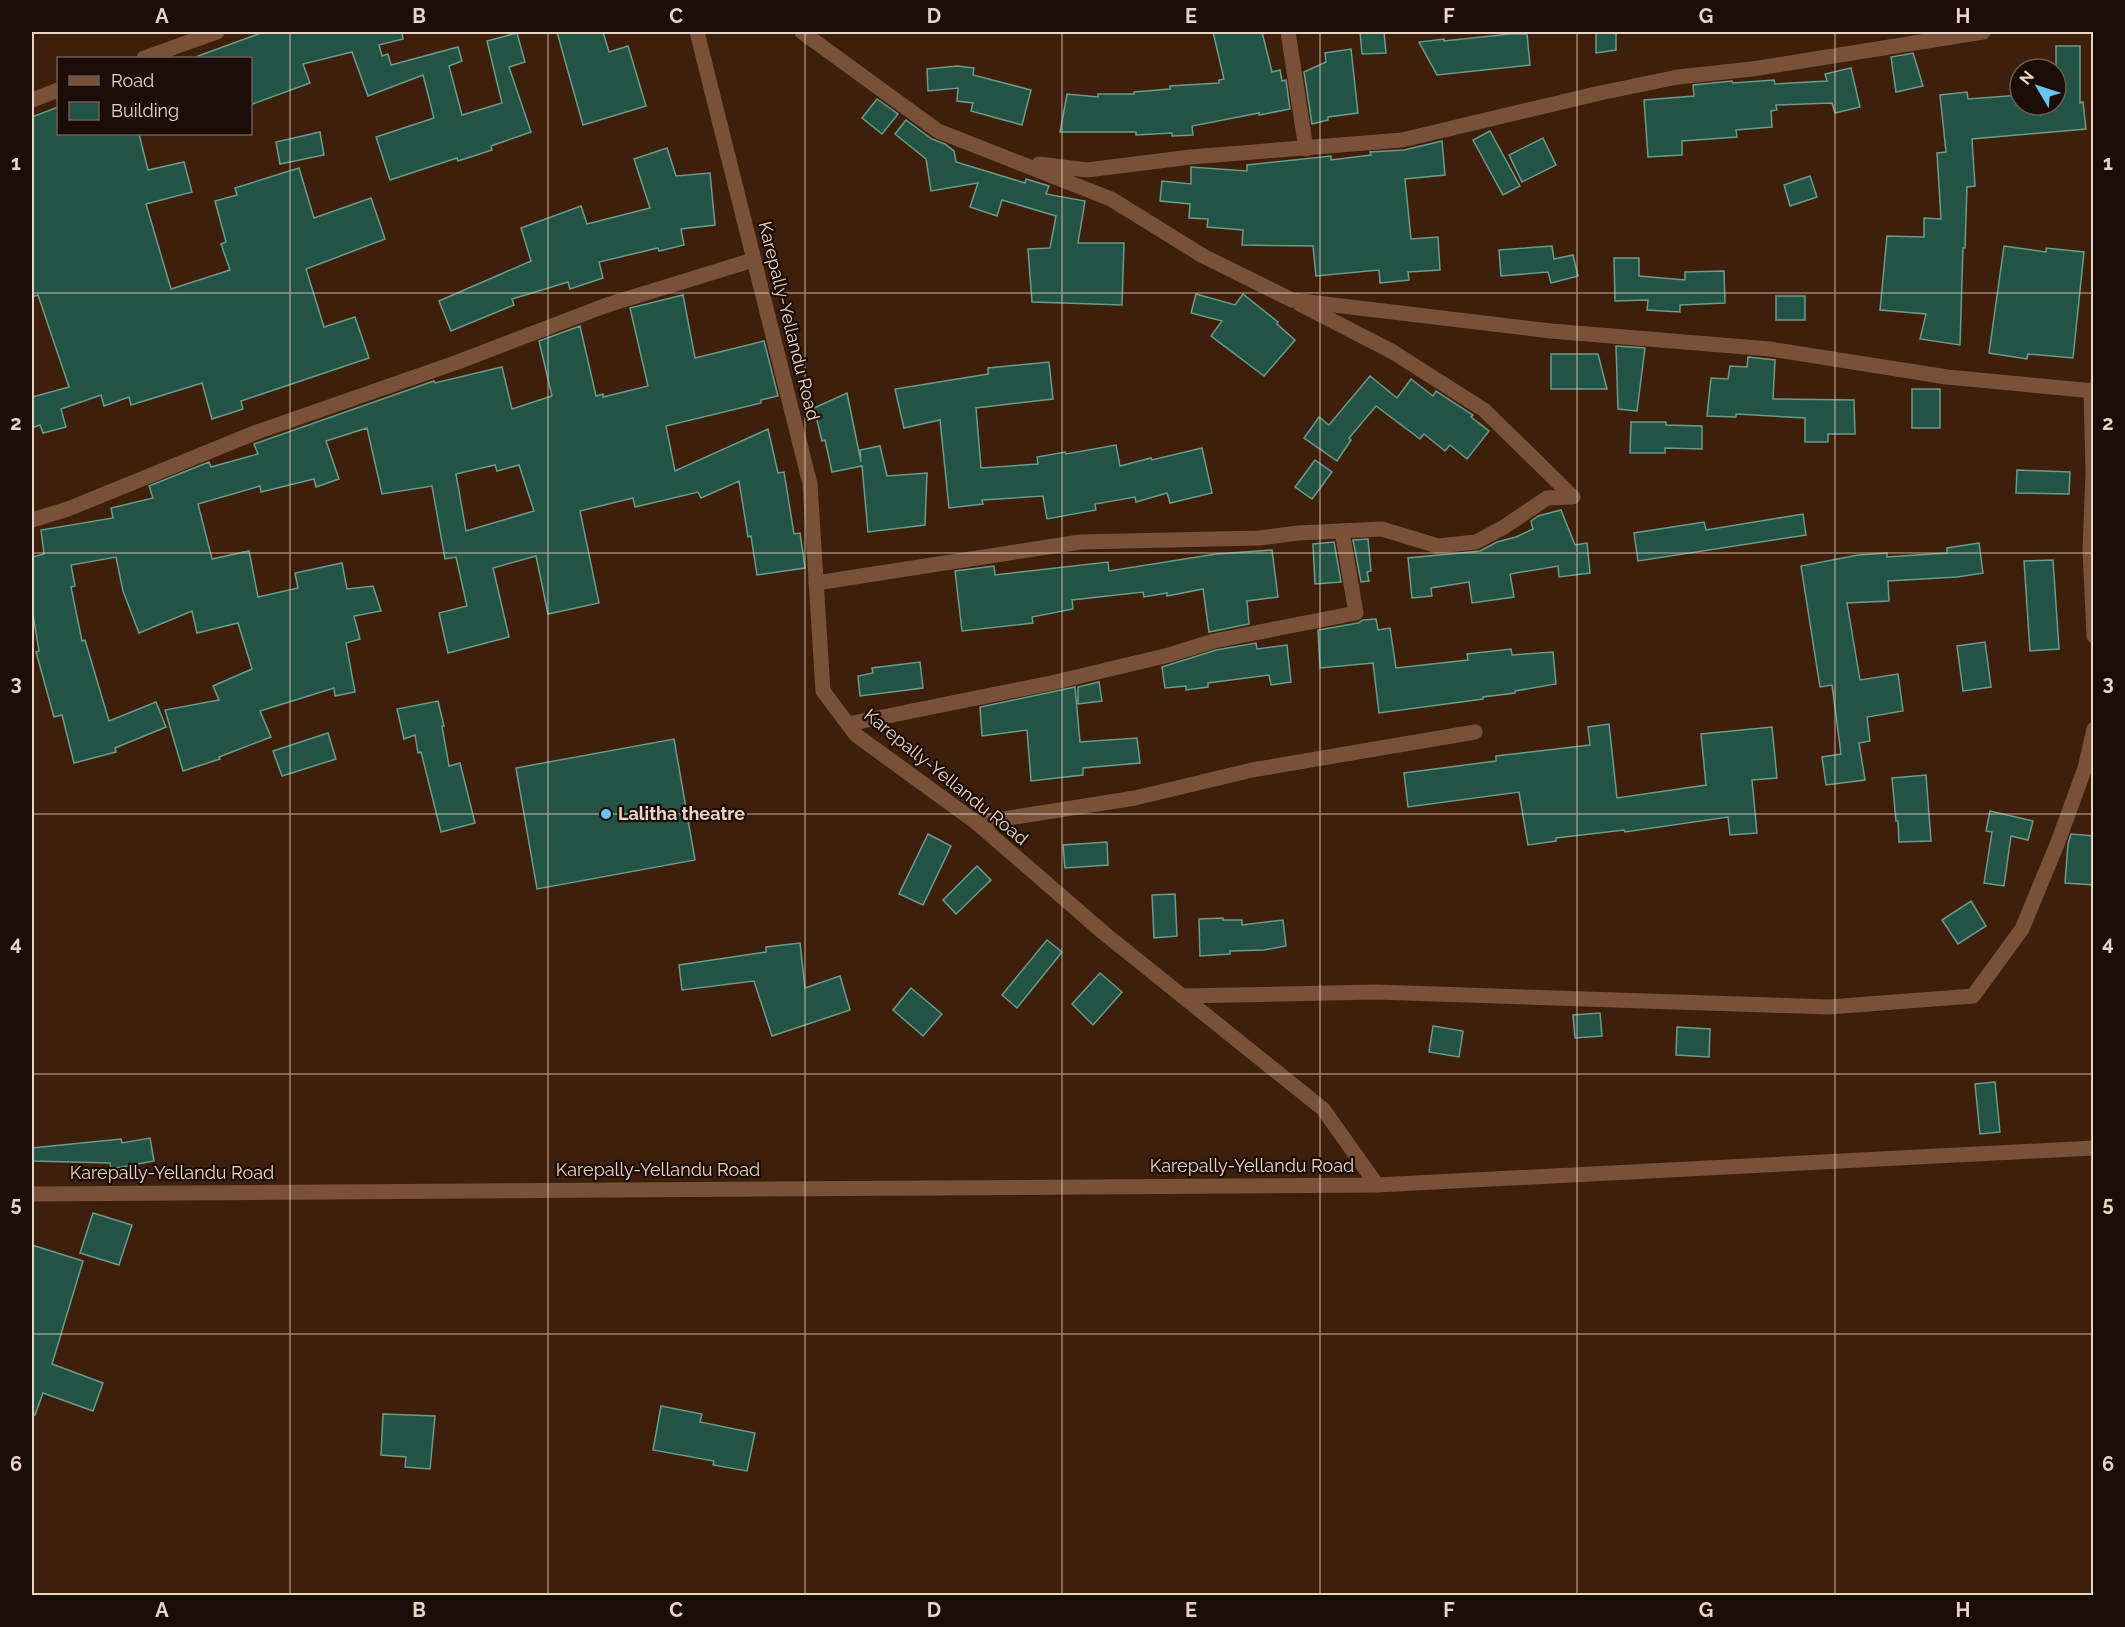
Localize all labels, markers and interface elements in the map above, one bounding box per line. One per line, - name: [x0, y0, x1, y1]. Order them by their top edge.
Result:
- text: A: [155, 4, 169, 28]
- text: B: [412, 4, 426, 28]
- text: C: [669, 4, 683, 28]
- text: D: [927, 4, 941, 28]
- text: E: [1185, 4, 1197, 28]
- text: F: [1443, 4, 1455, 28]
- text: G: [1699, 4, 1713, 28]
- text: H: [1956, 4, 1970, 28]
- legend: [57, 57, 252, 135]
- north arrow: [2008, 57, 2068, 117]
- text: N: [2016, 67, 2038, 89]
- text: Road: [111, 70, 154, 91]
- text: Building: [111, 100, 179, 121]
- text: 1: [11, 151, 21, 175]
- text: 1: [2103, 151, 2113, 175]
- street label: Karepally-Yellandu Road: [755, 219, 824, 423]
- text: 2: [10, 411, 22, 435]
- text: 2: [2102, 411, 2114, 435]
- text: 3: [10, 671, 22, 695]
- text: 3: [2102, 671, 2114, 695]
- street label: Karepally-Yellandu Road: [860, 704, 1032, 849]
- place label: Lalitha theatre: [618, 803, 745, 824]
- marker: Lalitha theatre: [599, 807, 613, 821]
- text: 4: [10, 931, 22, 955]
- text: 4: [2102, 931, 2114, 955]
- street label: Karepally-Yellandu Road: [1150, 1155, 1354, 1176]
- street label: Karepally-Yellandu Road: [556, 1159, 760, 1180]
- street label: Karepally-Yellandu Road: [70, 1162, 274, 1183]
- text: 5: [10, 1192, 22, 1216]
- text: 5: [2102, 1192, 2114, 1216]
- text: 6: [10, 1452, 22, 1476]
- text: 6: [2102, 1452, 2114, 1476]
- text: A: [155, 1598, 169, 1622]
- text: B: [412, 1598, 426, 1622]
- text: C: [669, 1598, 683, 1622]
- text: D: [927, 1598, 941, 1622]
- text: E: [1185, 1598, 1197, 1622]
- text: F: [1443, 1598, 1455, 1622]
- text: G: [1699, 1598, 1713, 1622]
- text: H: [1956, 1598, 1970, 1622]

